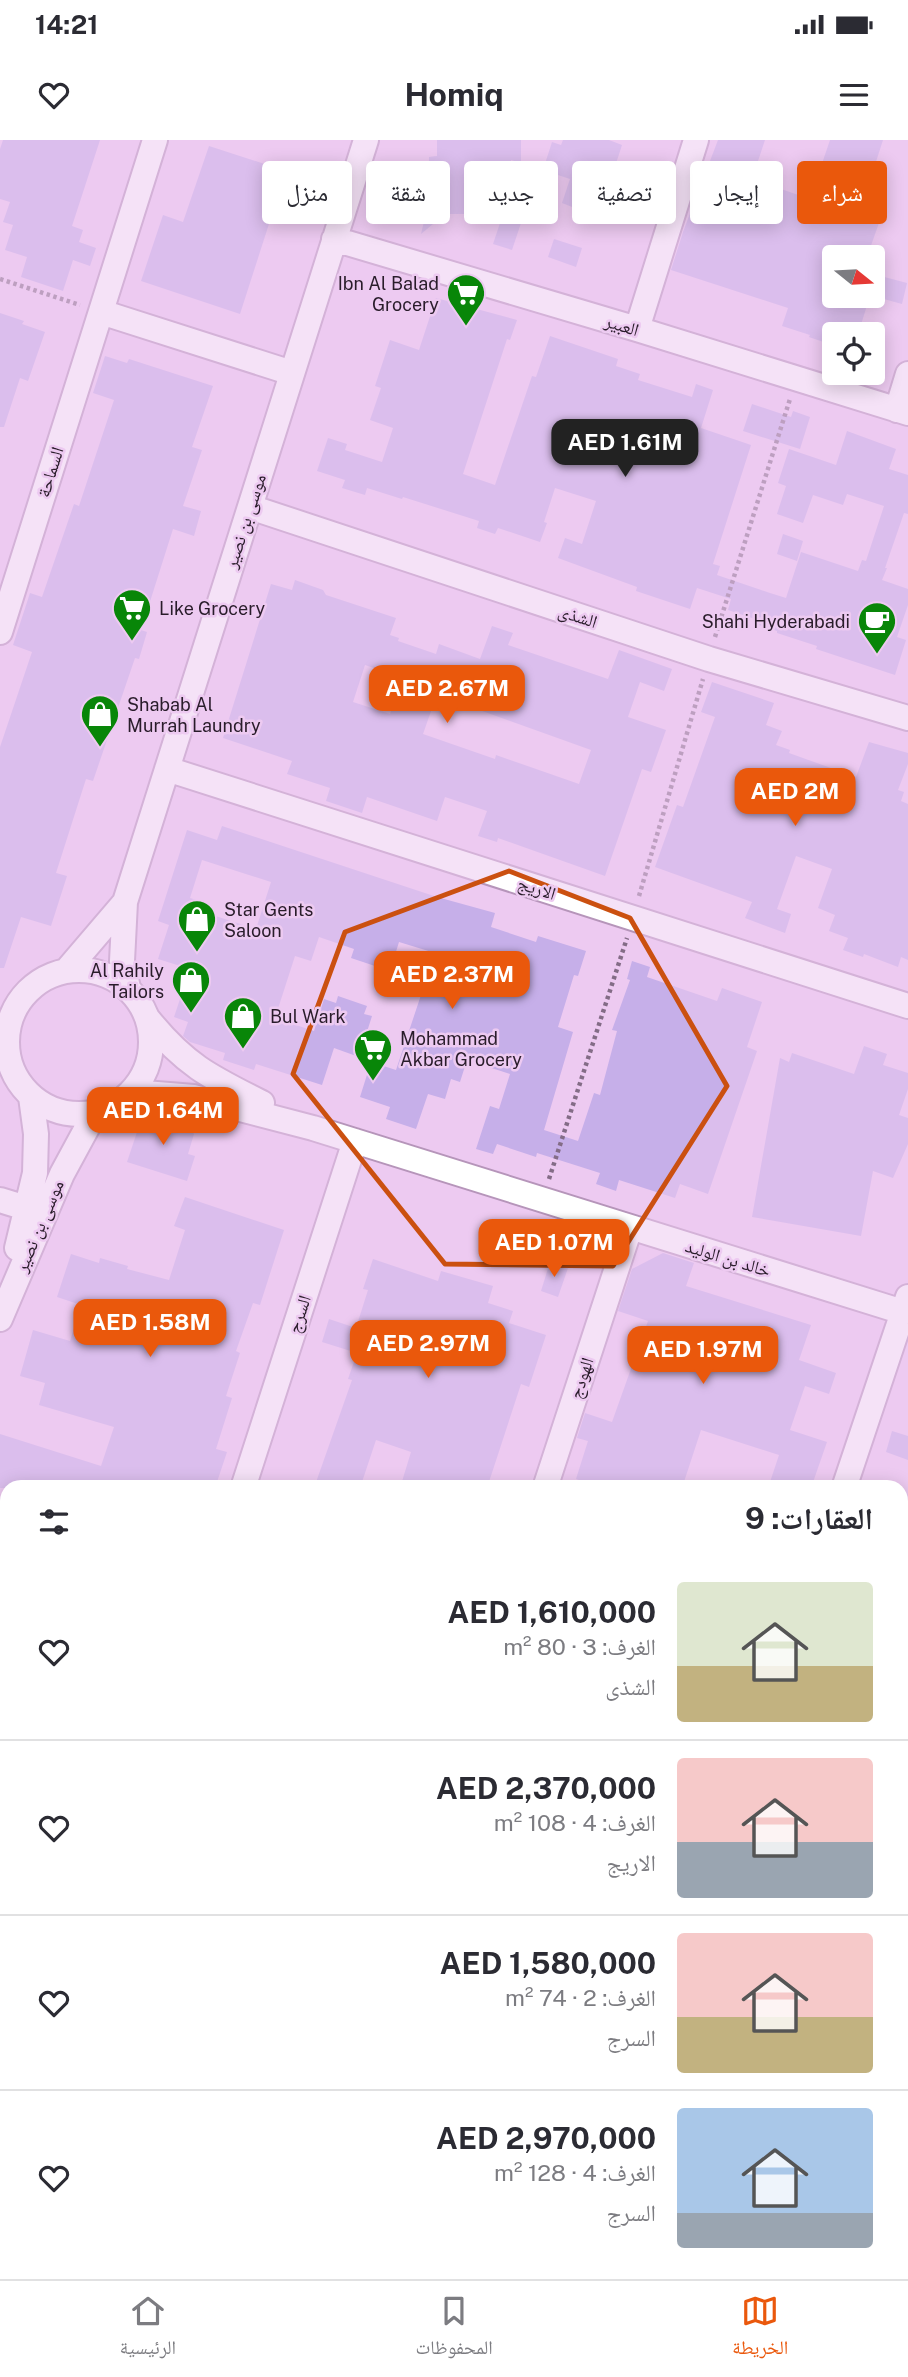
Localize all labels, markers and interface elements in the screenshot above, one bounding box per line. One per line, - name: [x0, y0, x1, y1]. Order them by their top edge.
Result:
- text: 14:21: [35, 9, 98, 40]
- icon: heart: [35, 76, 73, 114]
- text: Homiq: [404, 76, 504, 113]
- icon: menu: [835, 76, 873, 114]
- chip: منزل: [262, 161, 352, 224]
- chip: شقة: [366, 161, 450, 224]
- chip: جديد: [464, 161, 558, 224]
- chip: تصفية: [572, 161, 676, 224]
- chip: إيجار: [690, 161, 783, 224]
- chip: شراء: [797, 161, 887, 224]
- north arrow: [822, 245, 886, 308]
- map controls: [822, 245, 885, 385]
- supermarket icon: Ibn Al Balad Grocery: [445, 272, 487, 327]
- place label: Ibn Al Balad Grocery: [338, 273, 439, 315]
- street label: العبير: [601, 310, 642, 341]
- button: locate: [822, 322, 885, 385]
- pin: AED 1.61M: [545, 420, 705, 479]
- text: AED 1.61M: [567, 428, 683, 455]
- street label: السماحة: [32, 444, 68, 500]
- street label: موسى بن نصير: [220, 471, 271, 572]
- supermarket icon: Like Grocery: [111, 587, 153, 642]
- place label: Like Grocery: [159, 598, 266, 619]
- street label: الشذى: [556, 600, 600, 633]
- cafe icon: Shahi Hyderabadi: [856, 600, 898, 655]
- place label: Shahi Hyderabadi: [702, 611, 850, 632]
- pin: AED 2.67M: [367, 666, 527, 725]
- text: AED 2.67M: [385, 674, 509, 701]
- shop icon: Shabab Al Murrah Laundry: [79, 693, 121, 748]
- place label: Shabab Al Murrah Laundry: [127, 694, 261, 736]
- pin: AED 2M: [738, 768, 852, 828]
- text: AED 2M: [751, 777, 839, 804]
- street label: الاريج: [515, 872, 559, 906]
- shop icon: Star Gents Saloon: [176, 898, 218, 953]
- place label: Star Gents Saloon: [224, 899, 313, 941]
- pin: AED 2.37M: [372, 952, 532, 1011]
- shop icon: Al Rahily Tailors: [170, 959, 212, 1014]
- place label: Al Rahily Tailors: [90, 960, 164, 1002]
- text: AED 2.37M: [390, 960, 514, 987]
- shop icon: Bul Wark: [222, 995, 264, 1050]
- place label: Bul Wark: [270, 1006, 346, 1027]
- supermarket icon: Mohammad Akbar Grocery: [352, 1027, 394, 1082]
- place label: Mohammad Akbar Grocery: [400, 1028, 522, 1070]
- pin: AED 1.64M: [83, 1088, 243, 1147]
- text: AED 1.64M: [103, 1096, 223, 1123]
- street label: موسى بن نصير: [10, 1177, 69, 1276]
- pin: AED 1.07M: [474, 1220, 634, 1279]
- text: AED 1.07M: [494, 1228, 614, 1255]
- street label: خالد بن الوليد: [683, 1235, 773, 1282]
- street label: السرج: [283, 1292, 317, 1336]
- pin: AED 1.58M: [70, 1300, 230, 1359]
- text: AED 1.58M: [89, 1308, 211, 1335]
- pin: AED 2.97M: [348, 1320, 508, 1380]
- pin: AED 1.97M: [623, 1326, 783, 1386]
- text: AED 2.97M: [366, 1329, 490, 1356]
- text: AED 1.97M: [643, 1335, 763, 1362]
- street label: الهودج: [564, 1355, 599, 1402]
- text: العقارات: 9: [745, 1500, 873, 1536]
- icon: filters: [35, 1503, 73, 1541]
- text: AED 1,610,000: [447, 1594, 656, 1630]
- icon: home: [733, 1610, 817, 1694]
- icon: heart: [35, 1633, 73, 1671]
- text: الغرف: 3 · 80 m²: [503, 1633, 656, 1660]
- text: الشذى: [605, 1673, 656, 1700]
- text: AED 2,370,000: [436, 1770, 656, 1806]
- icon: home: [733, 1786, 817, 1870]
- icon: heart: [35, 1809, 73, 1847]
- text: الغرف: 4 · 108 m²: [494, 1809, 656, 1836]
- text: الاريج: [607, 1849, 656, 1876]
- text: AED 1,580,000: [440, 1945, 656, 1981]
- icon: home: [733, 1961, 817, 2045]
- icon: heart: [35, 1984, 73, 2022]
- text: الغرف: 2 · 74 m²: [505, 1984, 656, 2011]
- text: السرج: [606, 2024, 656, 2051]
- text: AED 2,970,000: [436, 2120, 656, 2156]
- icon: home: [733, 2136, 817, 2220]
- icon: heart: [35, 2159, 73, 2197]
- text: الغرف: 4 · 128 m²: [494, 2159, 656, 2186]
- text: السرج: [606, 2199, 656, 2226]
- tab: الرئيسية: [120, 2292, 176, 2366]
- tab: المحفوظات: [416, 2292, 493, 2366]
- tab: الخريطة: [732, 2292, 788, 2366]

